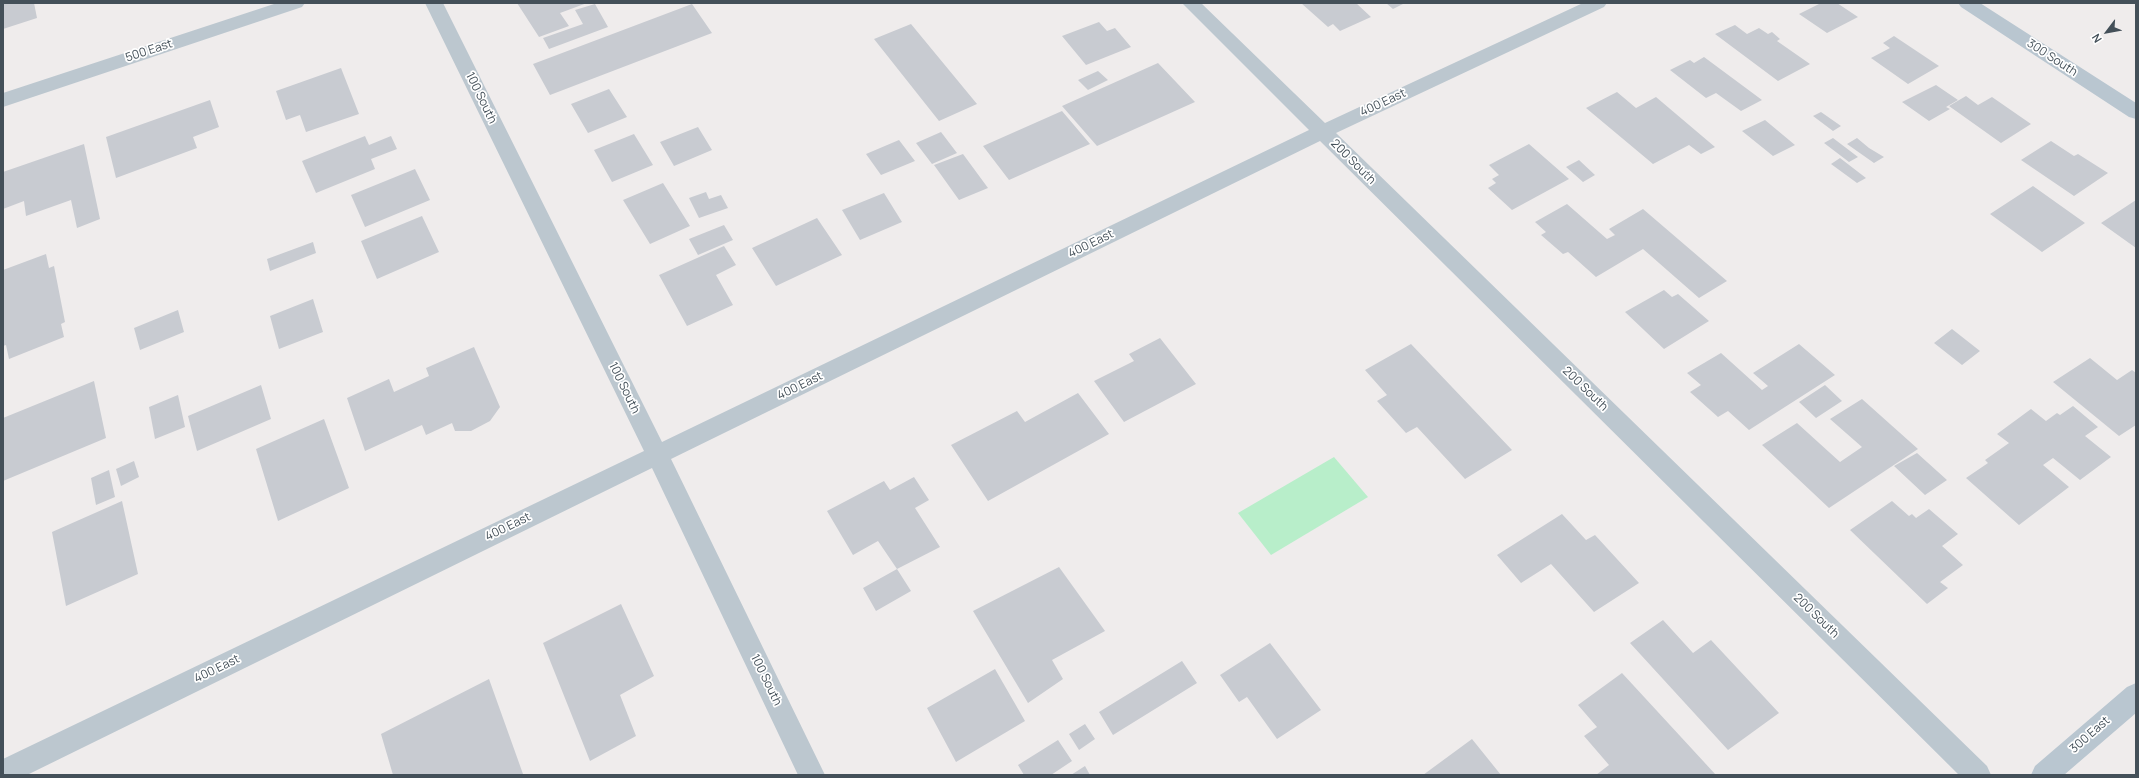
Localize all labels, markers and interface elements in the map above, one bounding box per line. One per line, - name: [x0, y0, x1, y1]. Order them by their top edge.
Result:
- north arrow: [2087, 12, 2127, 52]
- text: N: [2088, 31, 2105, 46]
- street label: 300 South: [2024, 36, 2080, 80]
- street label: 500 East: [124, 37, 174, 65]
- street label: 100 South: [462, 70, 500, 126]
- street label: 400 East: [1358, 86, 1408, 120]
- street label: 200 South: [1328, 137, 1378, 187]
- street label: 400 East: [1066, 227, 1116, 261]
- street label: 100 South: [605, 360, 643, 416]
- street label: 200 South: [1559, 364, 1611, 414]
- street label: 400 East: [775, 369, 825, 403]
- street label: 400 East: [483, 510, 533, 544]
- street label: 200 South: [1790, 591, 1842, 641]
- street label: 400 East: [192, 652, 242, 686]
- street label: 100 South: [747, 652, 785, 708]
- street label: 300 East: [2067, 714, 2113, 756]

